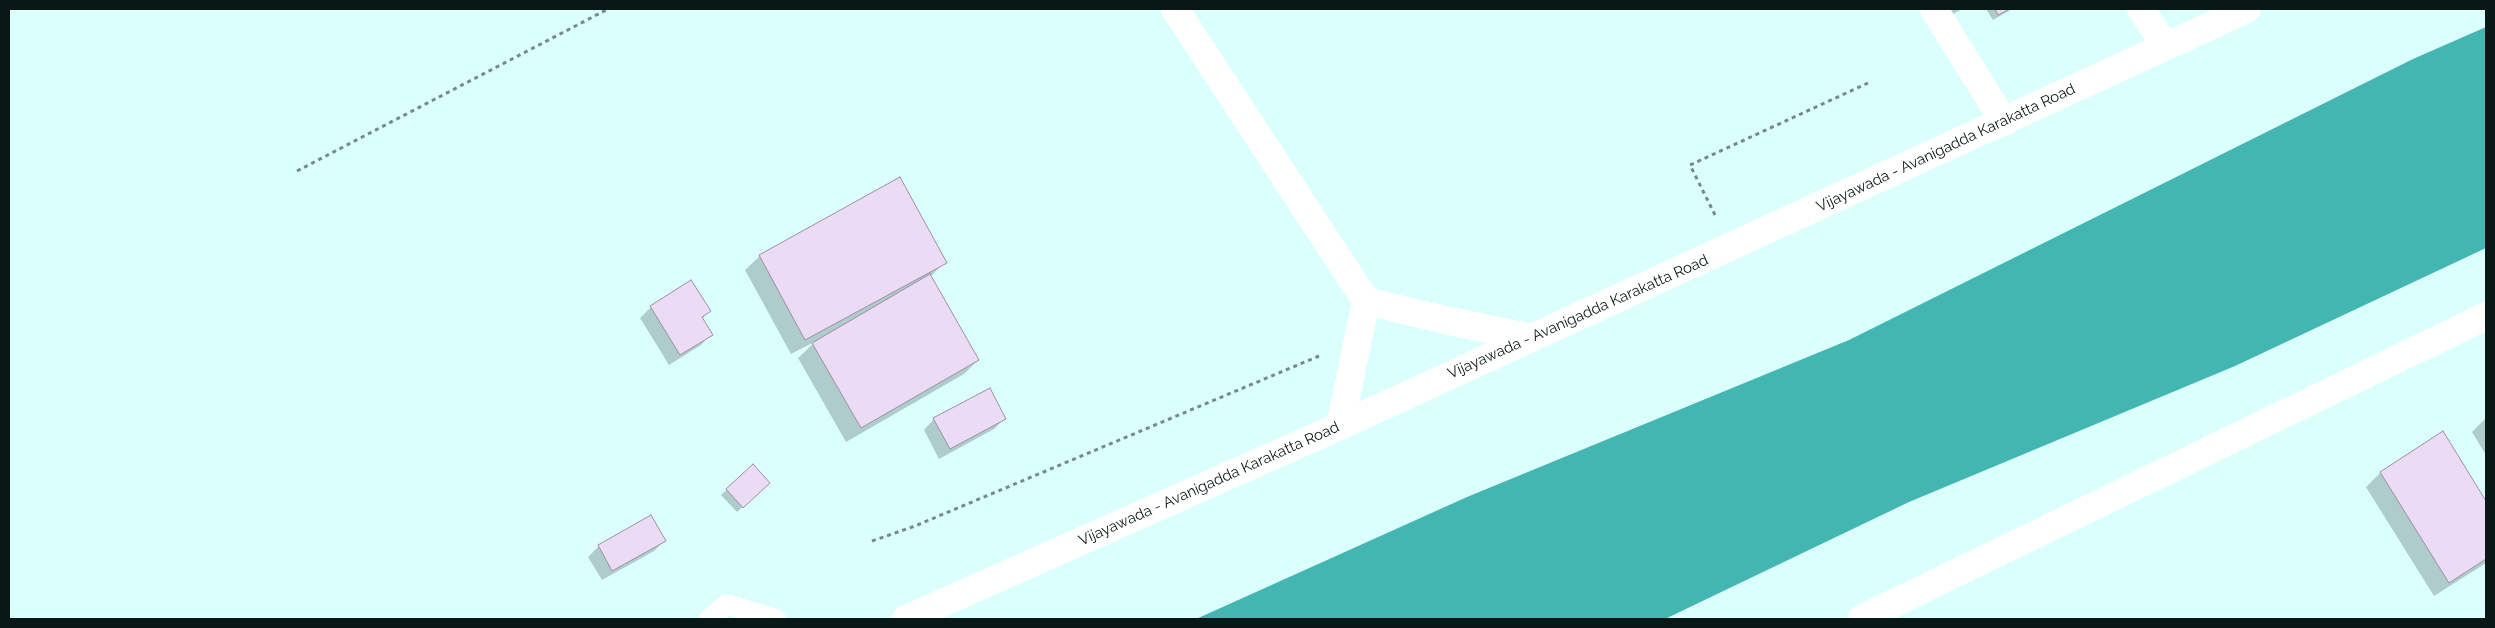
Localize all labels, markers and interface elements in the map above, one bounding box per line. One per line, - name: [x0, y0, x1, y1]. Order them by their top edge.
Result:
- street label: Vijayawada - Avanigadda Karakatta Road: [1814, 80, 2078, 216]
- street label: Vijayawada - Avanigadda Karakatta Road: [1445, 251, 1711, 383]
- street label: Vijayawada - Avanigadda Karakatta Road: [1076, 418, 1342, 550]

